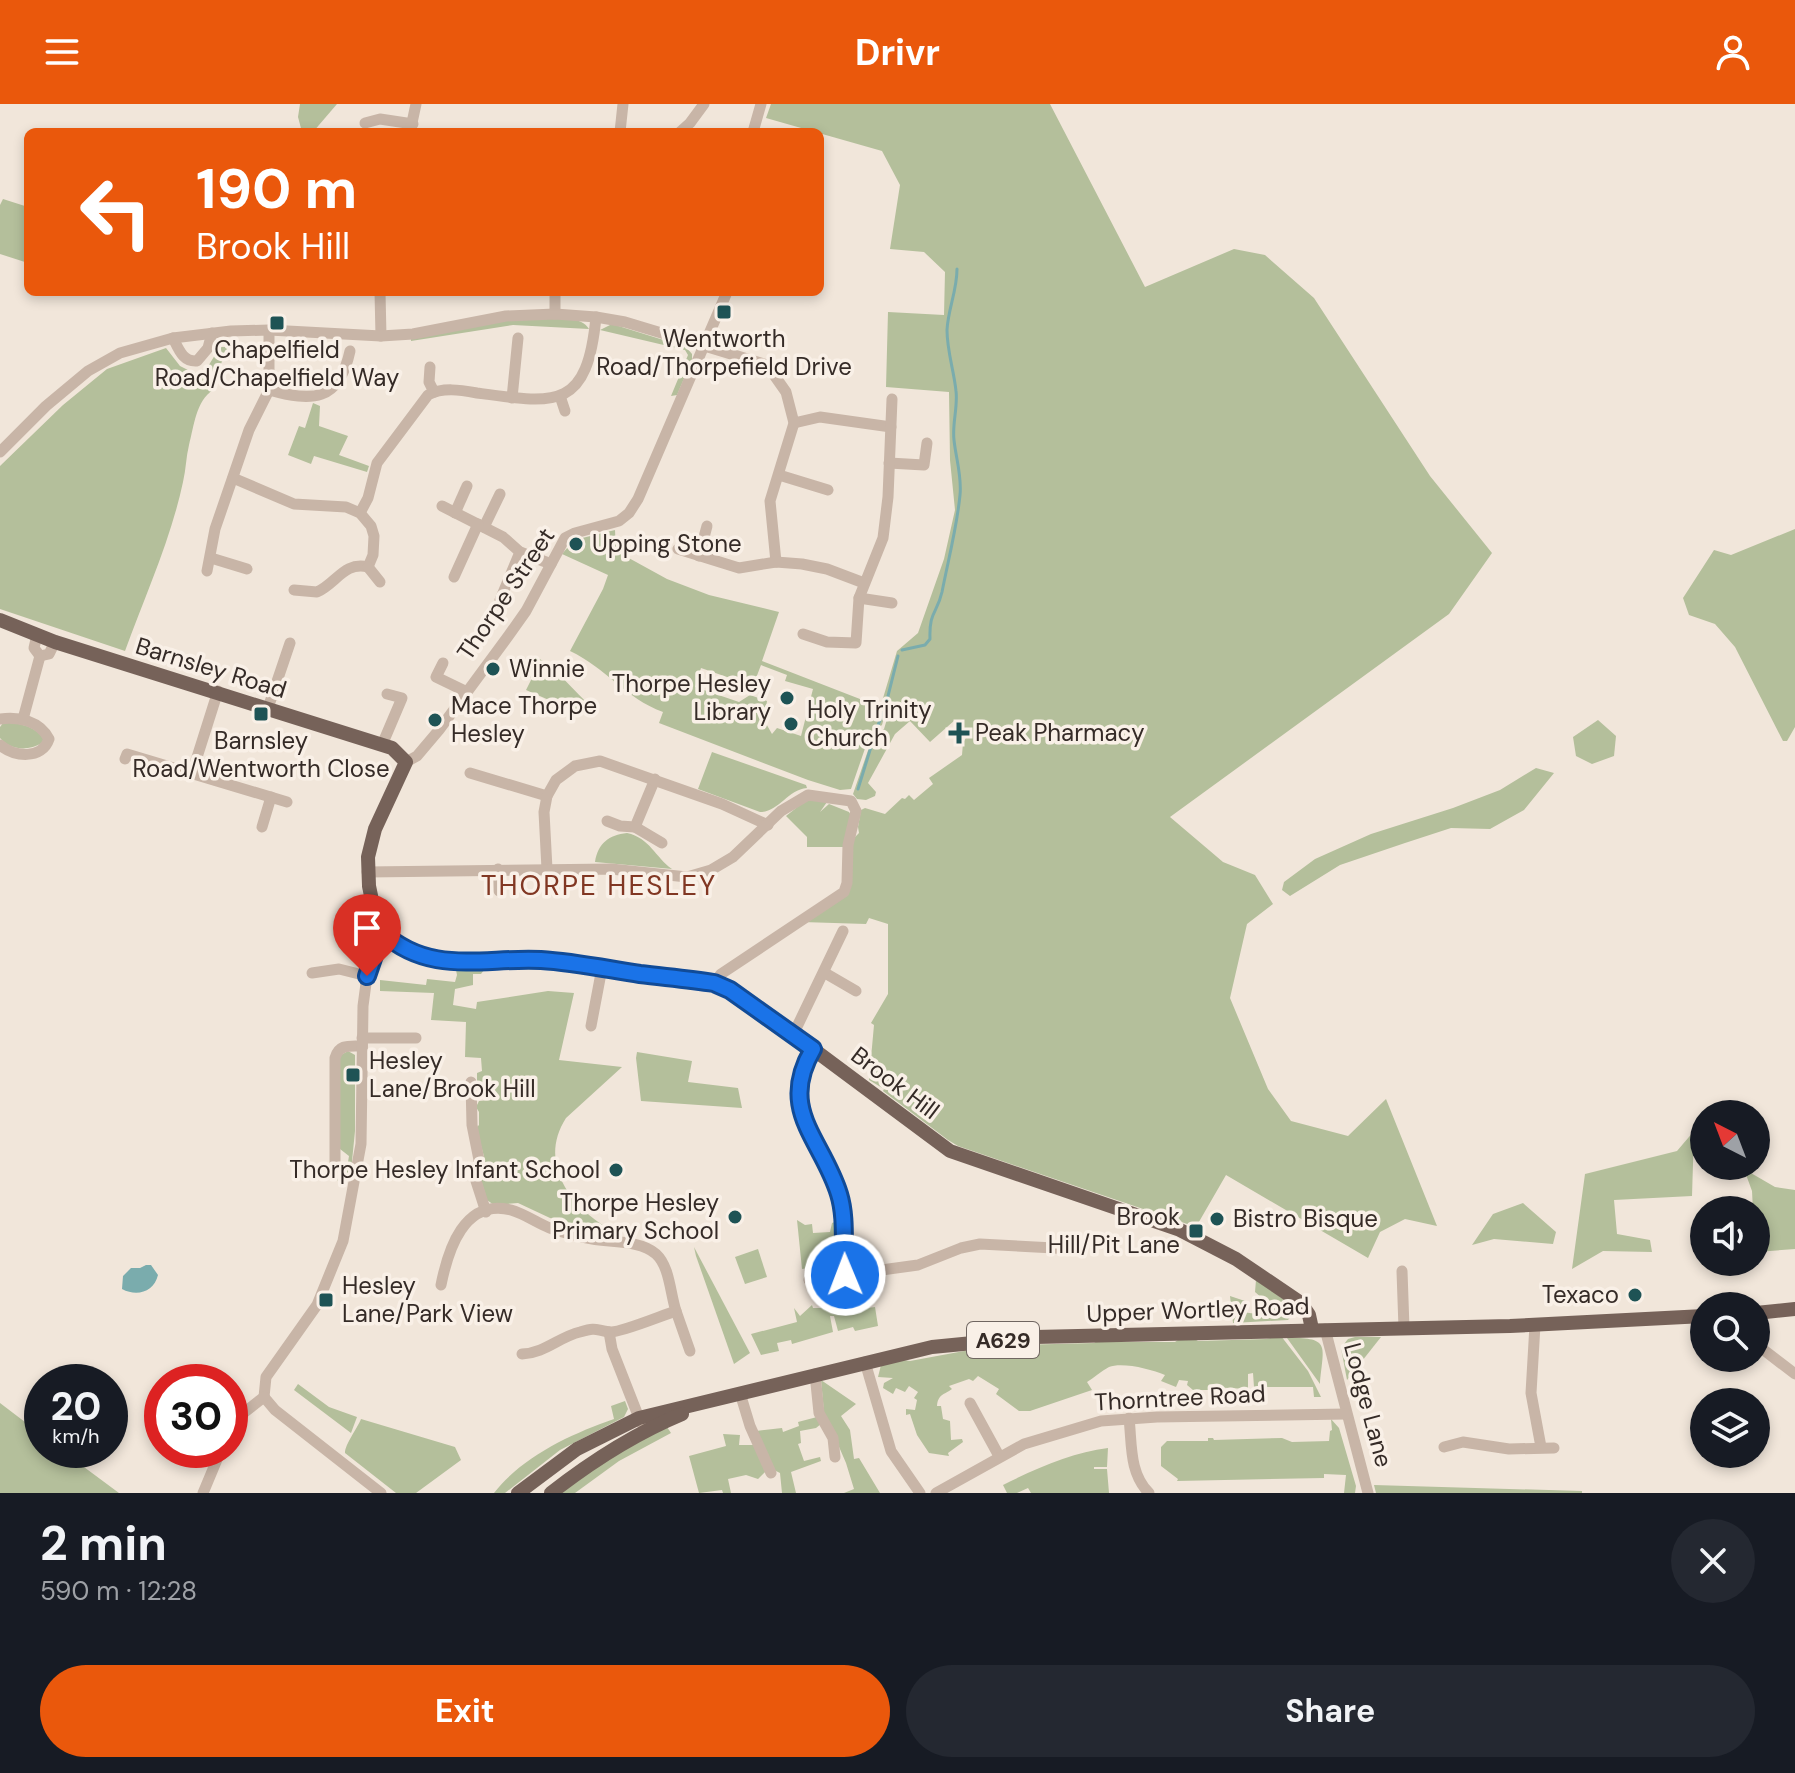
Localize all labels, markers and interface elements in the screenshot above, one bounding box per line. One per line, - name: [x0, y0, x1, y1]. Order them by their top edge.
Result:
- text: Drivr: [855, 29, 940, 76]
- icon: menu: [40, 30, 84, 74]
- icon: person: [1711, 30, 1755, 74]
- text: 190 m: [196, 152, 357, 225]
- icon: left: [64, 160, 168, 264]
- text: Brook Hill: [196, 223, 350, 270]
- marker: Wentworth Road/Thorpefield Drive: [715, 303, 733, 321]
- marker: Chapelfield Road/Chapelfield Way: [268, 314, 286, 332]
- place label: Wentworth Road/Thorpefield Drive: [596, 323, 852, 382]
- place label: Chapelfield Road/Chapelfield Way: [155, 334, 399, 393]
- street label: Thorpe Street: [450, 521, 561, 666]
- place label: Upping Stone: [592, 528, 742, 559]
- marker: Upping Stone: [567, 535, 585, 553]
- street label: Barnsley Road: [132, 630, 290, 705]
- place label: Winnie: [509, 653, 585, 684]
- marker: Winnie: [484, 660, 502, 678]
- place label: Thorpe Hesley Library: [612, 668, 771, 727]
- marker: Thorpe Hesley Library: [778, 689, 796, 707]
- place label: Mace Thorpe Hesley: [451, 690, 597, 749]
- place label: Holy Trinity Church: [807, 694, 932, 753]
- marker: Barnsley Road/Wentworth Close: [252, 705, 270, 723]
- marker: Mace Thorpe Hesley: [426, 711, 444, 729]
- marker: Holy Trinity Church: [782, 715, 800, 733]
- place label: Peak Pharmacy: [975, 717, 1145, 748]
- marker: Peak Pharmacy: [950, 724, 968, 742]
- place label: Barnsley Road/Wentworth Close: [132, 725, 390, 784]
- district label: THORPE HESLEY: [481, 867, 717, 904]
- pin: [333, 894, 401, 976]
- icon: arrive: [345, 906, 389, 950]
- street label: Brook Hill: [845, 1039, 946, 1126]
- place label: Hesley Lane/Brook Hill: [369, 1045, 536, 1104]
- marker: Hesley Lane/Brook Hill: [344, 1066, 362, 1084]
- north arrow: [1690, 1100, 1770, 1180]
- map controls: [1690, 1100, 1770, 1468]
- place label: Thorpe Hesley Infant School: [289, 1154, 600, 1185]
- marker: Thorpe Hesley Infant School: [607, 1161, 625, 1179]
- place label: Thorpe Hesley Primary School: [552, 1187, 719, 1246]
- button: sound: [1690, 1196, 1770, 1276]
- place label: Brook Hill/Pit Lane: [1048, 1201, 1180, 1260]
- place label: Bistro Bisque: [1233, 1203, 1378, 1234]
- marker: Thorpe Hesley Primary School: [726, 1208, 744, 1226]
- marker: Bistro Bisque: [1208, 1210, 1226, 1228]
- marker: Brook Hill/Pit Lane: [1187, 1222, 1205, 1240]
- position arrow: [803, 1233, 887, 1317]
- place label: Hesley Lane/Park View: [342, 1270, 513, 1329]
- place label: Texaco: [1542, 1279, 1619, 1310]
- marker: Texaco: [1626, 1286, 1644, 1304]
- street label: Upper Wortley Road: [1086, 1290, 1310, 1329]
- marker: Hesley Lane/Park View: [317, 1291, 335, 1309]
- button: search: [1690, 1292, 1770, 1372]
- road number: A629: [967, 1322, 1039, 1358]
- street label: Lodge Lane: [1337, 1339, 1400, 1470]
- speed limit sign: 30: [144, 1364, 248, 1468]
- street label: Thorntree Road: [1094, 1378, 1266, 1417]
- text: 20: [50, 1380, 102, 1432]
- button: layers: [1690, 1388, 1770, 1468]
- text: km/h: [52, 1423, 100, 1449]
- text: 2 min: [40, 1512, 167, 1575]
- button: close: [1671, 1519, 1755, 1603]
- text: 590 m · 12:28: [40, 1574, 197, 1608]
- button: Exit: [40, 1665, 890, 1757]
- button: Share: [906, 1665, 1755, 1757]

